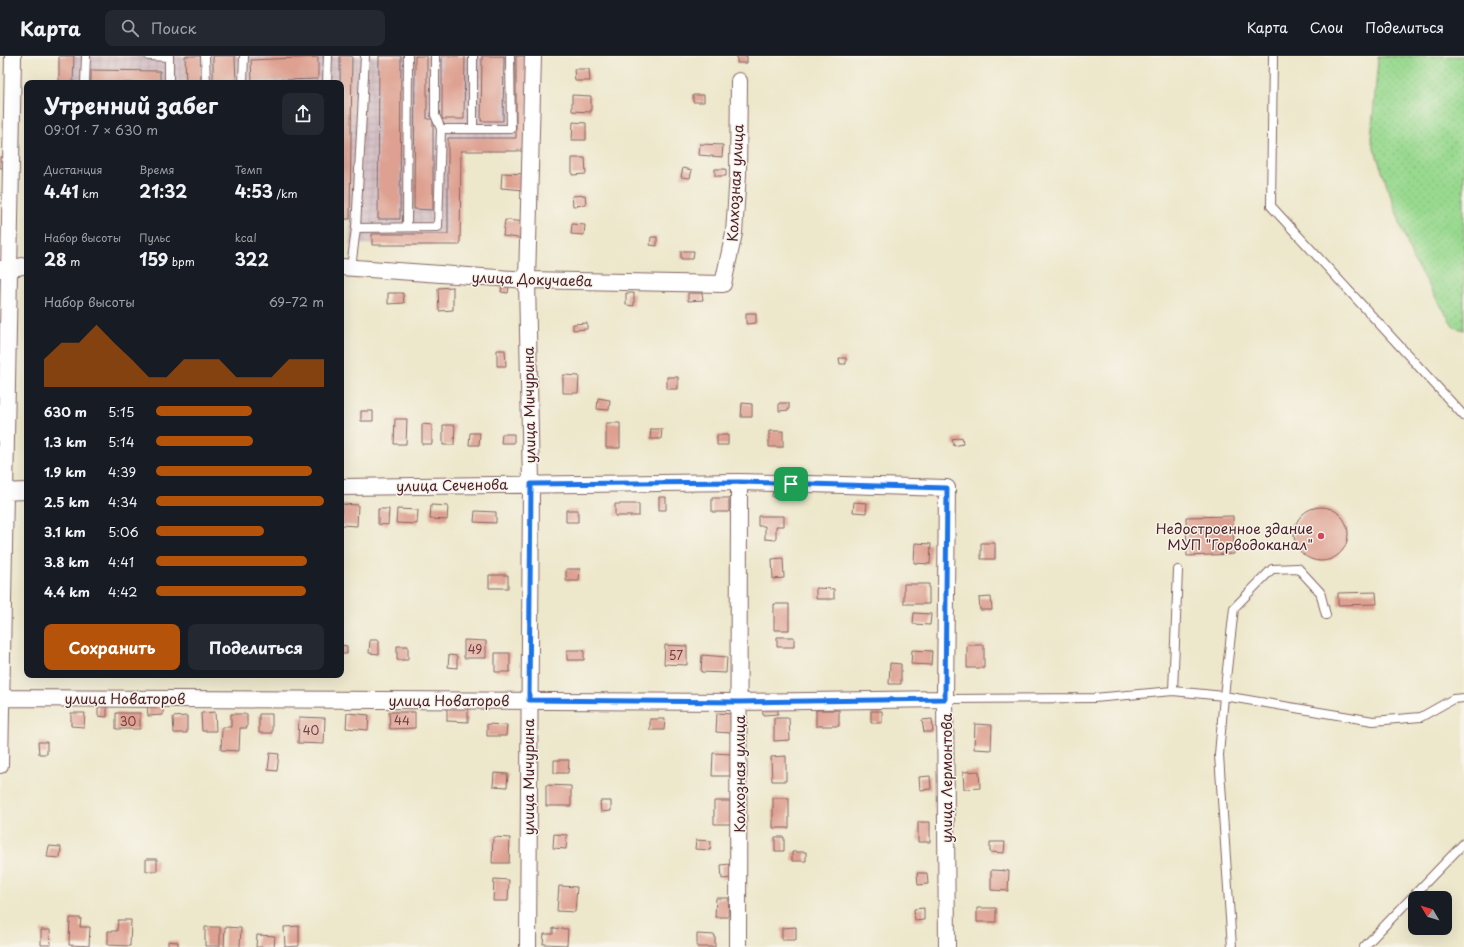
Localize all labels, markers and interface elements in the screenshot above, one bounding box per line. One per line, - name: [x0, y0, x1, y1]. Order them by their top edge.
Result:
- search box: [105, 10, 385, 46]
- text: Карта: [20, 14, 81, 42]
- text: Поиск: [151, 16, 196, 39]
- icon: search: [119, 17, 141, 39]
- text: Карта: [1247, 17, 1288, 38]
- text: Слои: [1310, 17, 1343, 38]
- text: Поделиться: [1365, 17, 1444, 38]
- text: Утренний забег: [44, 88, 218, 121]
- button: share: [282, 93, 324, 135]
- text: 09:01 · 7 × 630 m: [44, 120, 158, 139]
- street label: Колхозная улица: [721, 124, 749, 242]
- text: Дистанция: [44, 161, 102, 178]
- text: Время: [139, 161, 174, 178]
- text: Темп: [235, 161, 262, 178]
- text: 4.41: [44, 178, 79, 204]
- text: 21:32: [139, 178, 187, 204]
- text: 4:53: [235, 178, 273, 204]
- text: km: [79, 185, 99, 202]
- text: /km: [273, 185, 298, 202]
- text: Набор высоты: [44, 229, 121, 246]
- text: Пульс: [139, 229, 170, 246]
- text: kcal: [235, 229, 257, 246]
- text: 28: [44, 246, 67, 272]
- text: 159: [139, 246, 168, 272]
- text: 322: [235, 246, 269, 272]
- text: m: [67, 253, 80, 270]
- text: bpm: [168, 253, 195, 270]
- street label: улица Докучаева: [471, 266, 593, 292]
- text: Набор высоты: [44, 292, 135, 311]
- text: 69–72 m: [269, 292, 324, 311]
- street label: улица Мичурина: [517, 346, 541, 464]
- text: 630 m: [44, 402, 87, 421]
- text: 5:15: [108, 402, 134, 421]
- text: 1.3 km: [44, 432, 87, 451]
- text: 5:14: [108, 432, 135, 451]
- text: 1.9 km: [44, 462, 86, 481]
- text: 4:39: [108, 462, 136, 481]
- pin: [774, 467, 808, 501]
- icon: arrive: [780, 473, 802, 495]
- street label: улица Сеченова: [396, 474, 508, 496]
- text: 2.5 km: [44, 492, 89, 511]
- text: 4:34: [108, 492, 138, 511]
- place label: Недостроенное здание МУП "Горводоканал": [1156, 518, 1313, 555]
- text: 3.1 km: [44, 522, 86, 541]
- text: 5:06: [108, 522, 139, 541]
- marker: Недостроенное здание МУП "Горводоканал": [1316, 531, 1326, 541]
- text: 3.8 km: [44, 552, 89, 571]
- text: 4:41: [108, 552, 134, 571]
- text: 4.4 km: [44, 582, 90, 601]
- text: 4:42: [108, 582, 138, 601]
- button: Сохранить: [44, 624, 180, 670]
- button: Поделиться: [188, 624, 324, 670]
- house number: 49: [468, 640, 482, 658]
- house number: 57: [669, 646, 683, 664]
- street label: улица Новаторов: [65, 688, 185, 709]
- street label: улица Новаторов: [389, 690, 509, 711]
- house number: 44: [394, 711, 410, 729]
- house number: 30: [120, 712, 137, 730]
- street label: улица Лермонтова: [936, 713, 957, 843]
- street label: Колхозная улица: [729, 715, 750, 833]
- street label: улица Мичурина: [518, 718, 539, 835]
- house number: 40: [303, 721, 320, 739]
- north arrow: [1408, 891, 1452, 935]
- map controls: [1408, 891, 1452, 935]

